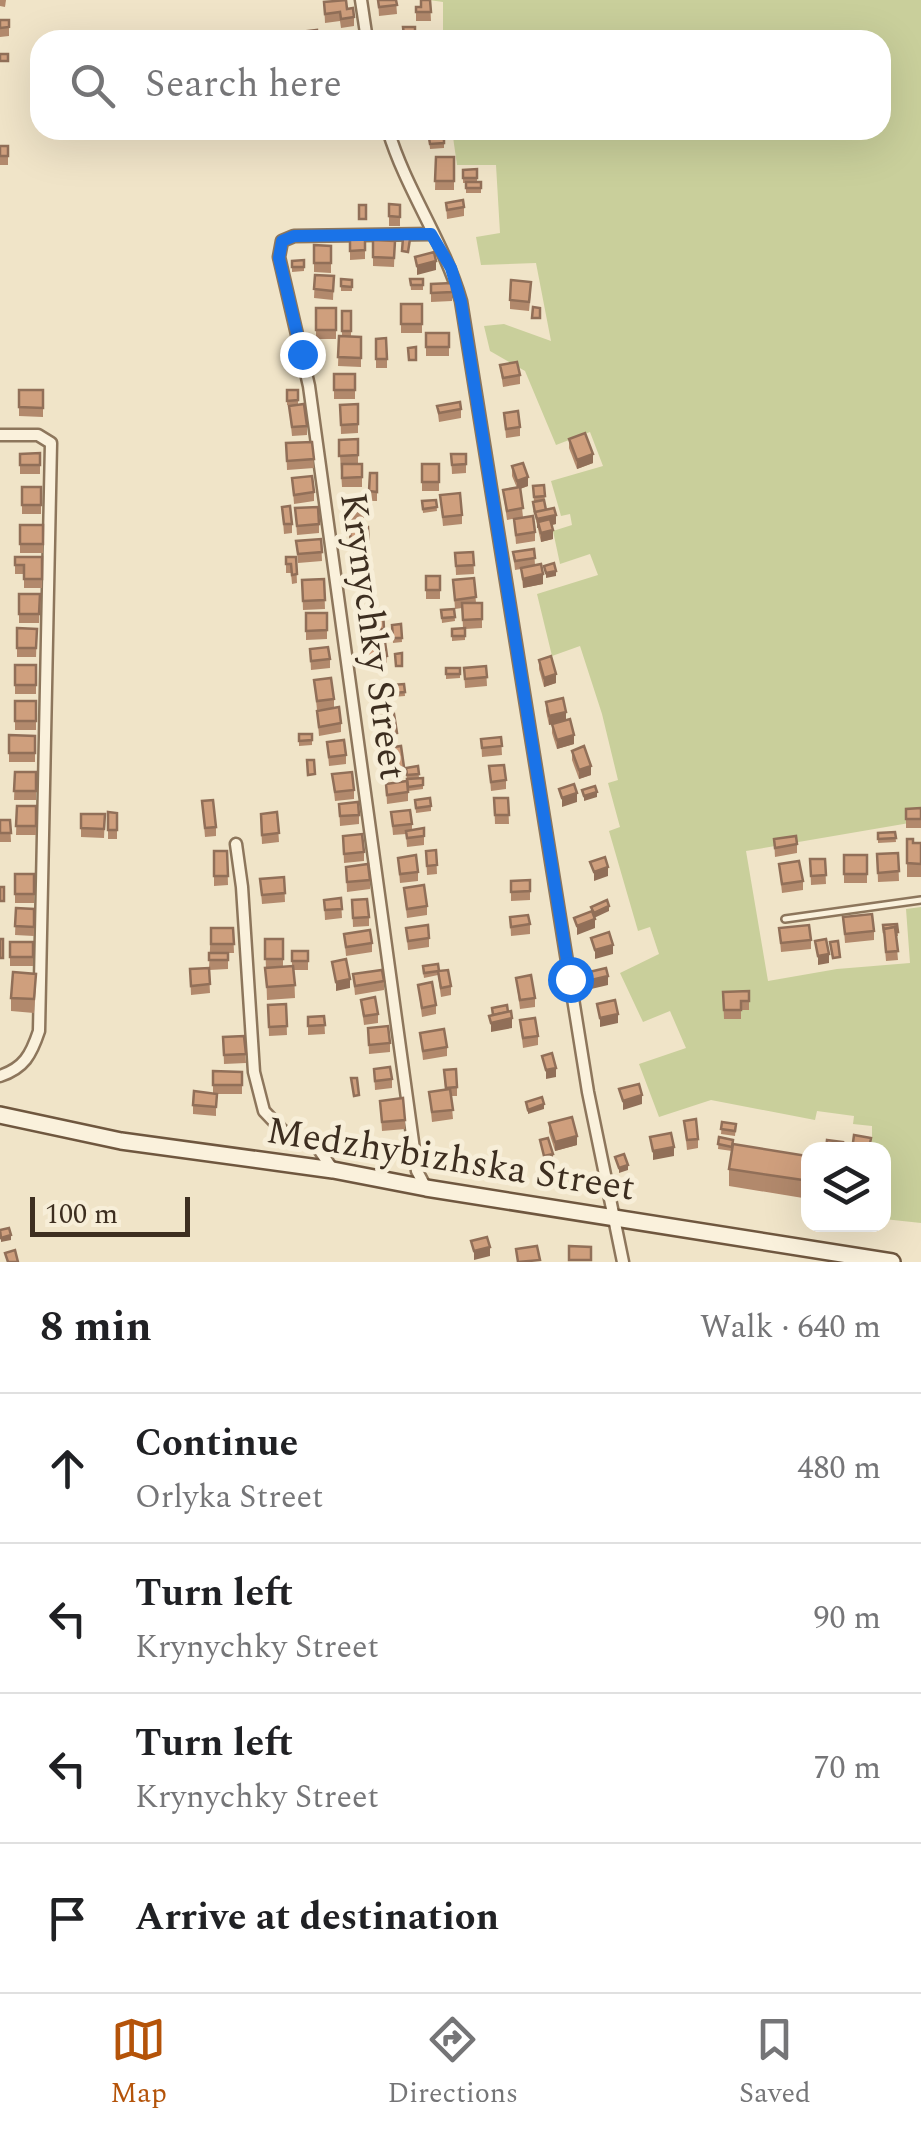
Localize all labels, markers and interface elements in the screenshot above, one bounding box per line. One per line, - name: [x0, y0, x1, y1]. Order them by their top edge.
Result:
- search box: [30, 30, 891, 140]
- text: Search here: [145, 56, 342, 114]
- icon: search: [65, 58, 120, 113]
- route end: [280, 332, 326, 378]
- street label: Krynychky Street: [323, 489, 421, 784]
- route start: [548, 957, 594, 1003]
- street label: Medzhybizhska Street: [262, 1102, 639, 1218]
- map controls: [801, 1142, 891, 1232]
- button: layers: [801, 1142, 891, 1232]
- scale bar: [30, 1192, 190, 1236]
- text: 100 m: [45, 1193, 118, 1236]
- text: 8 min: [40, 1296, 152, 1359]
- text: Walk · 640 m: [700, 1303, 881, 1352]
- text: Continue: [135, 1415, 298, 1473]
- icon: ahead: [40, 1441, 95, 1496]
- text: 480 m: [797, 1444, 881, 1493]
- text: Orlyka Street: [135, 1473, 323, 1522]
- text: Turn left: [135, 1565, 293, 1623]
- icon: left: [40, 1591, 95, 1646]
- text: 90 m: [813, 1594, 881, 1643]
- text: Krynychky Street: [135, 1623, 379, 1672]
- text: Turn left: [135, 1715, 293, 1773]
- icon: left: [40, 1741, 95, 1796]
- text: 70 m: [813, 1744, 881, 1793]
- text: Krynychky Street: [135, 1773, 379, 1822]
- text: Arrive at destination: [135, 1889, 499, 1947]
- icon: arrive: [40, 1891, 95, 1946]
- tab: Map: [110, 2012, 167, 2115]
- tab: Directions: [387, 2012, 518, 2115]
- tab: Saved: [739, 2012, 811, 2115]

